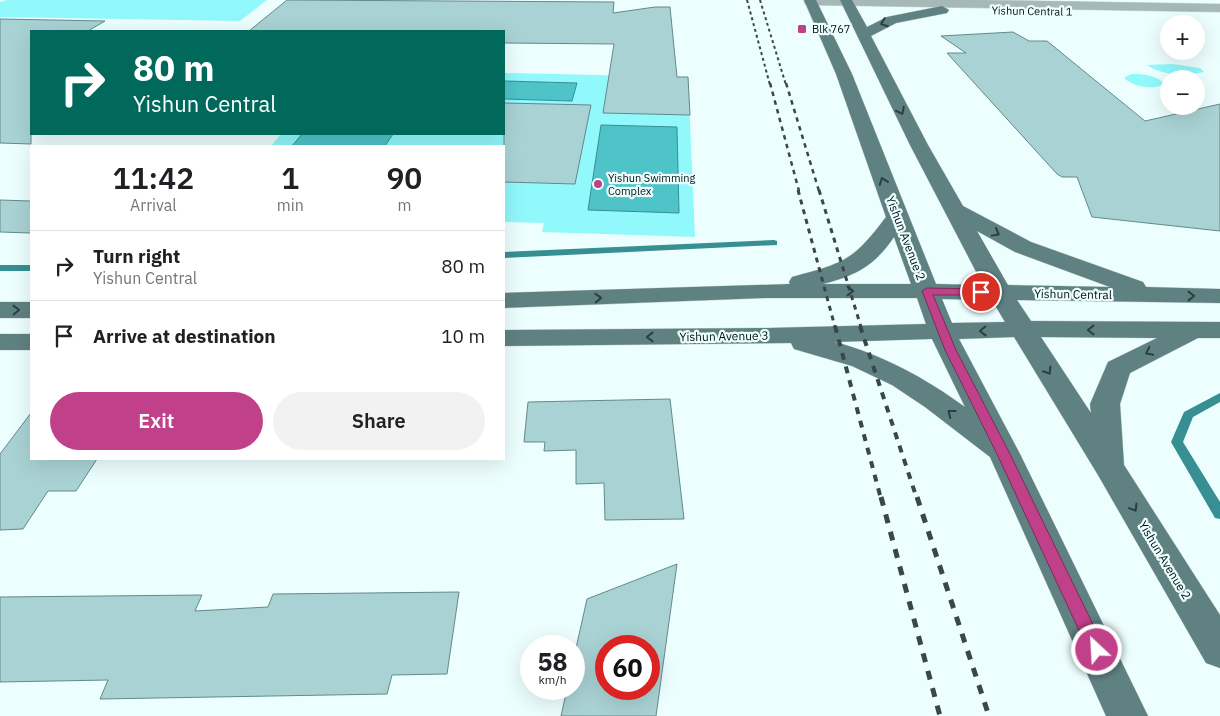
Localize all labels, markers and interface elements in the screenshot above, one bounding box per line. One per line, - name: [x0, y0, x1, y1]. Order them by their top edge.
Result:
- street label: Yishun Central 1: [991, 3, 1073, 19]
- map controls: [1160, 15, 1205, 115]
- button: +: [1160, 15, 1205, 60]
- one-way arrow: [881, 17, 889, 27]
- place label: Blk 767: [812, 22, 850, 36]
- marker: Blk 767: [796, 23, 808, 35]
- text: 80 m: [133, 45, 215, 91]
- icon: right: [50, 50, 115, 115]
- button: −: [1160, 70, 1205, 115]
- text: Yishun Central: [133, 89, 276, 118]
- one-way arrow: [895, 106, 905, 115]
- text: 11:42: [113, 158, 194, 197]
- text: 1: [281, 158, 299, 197]
- text: 90: [386, 158, 422, 197]
- place label: Yishun Swimming Complex: [608, 171, 696, 198]
- one-way arrow: [879, 177, 889, 186]
- marker: Yishun Swimming Complex: [592, 178, 604, 190]
- street label: Yishun Avenue 2: [883, 194, 929, 282]
- text: Arrival: [130, 195, 177, 215]
- text: min: [277, 195, 304, 215]
- text: m: [397, 195, 411, 215]
- one-way arrow: [991, 227, 1000, 237]
- text: Turn right: [93, 244, 180, 268]
- icon: right: [50, 252, 78, 280]
- text: 80 m: [441, 254, 485, 278]
- text: Yishun Central: [93, 268, 197, 288]
- pin: [960, 271, 1002, 313]
- icon: arrive: [967, 278, 995, 306]
- one-way arrow: [846, 286, 854, 296]
- street label: Yishun Central: [1034, 286, 1112, 302]
- one-way arrow: [1188, 291, 1195, 301]
- one-way arrow: [594, 293, 602, 303]
- one-way arrow: [12, 305, 20, 315]
- icon: arrive: [50, 322, 78, 350]
- text: Arrive at destination: [93, 324, 276, 348]
- text: 10 m: [441, 324, 485, 348]
- one-way arrow: [979, 325, 987, 336]
- one-way arrow: [1087, 325, 1094, 335]
- street label: Yishun Avenue 3: [679, 328, 769, 344]
- one-way arrow: [645, 332, 653, 342]
- one-way arrow: [1145, 346, 1154, 356]
- one-way arrow: [1042, 365, 1052, 374]
- button: Exit: [50, 392, 263, 450]
- button: Share: [273, 392, 485, 450]
- one-way arrow: [948, 411, 957, 419]
- one-way arrow: [1128, 503, 1138, 512]
- street label: Yishun Avenue 2: [1136, 518, 1194, 602]
- position arrow: [1070, 623, 1122, 675]
- speed limit sign: 60: [595, 635, 660, 700]
- text: 58: [537, 645, 568, 678]
- text: km/h: [538, 672, 567, 687]

